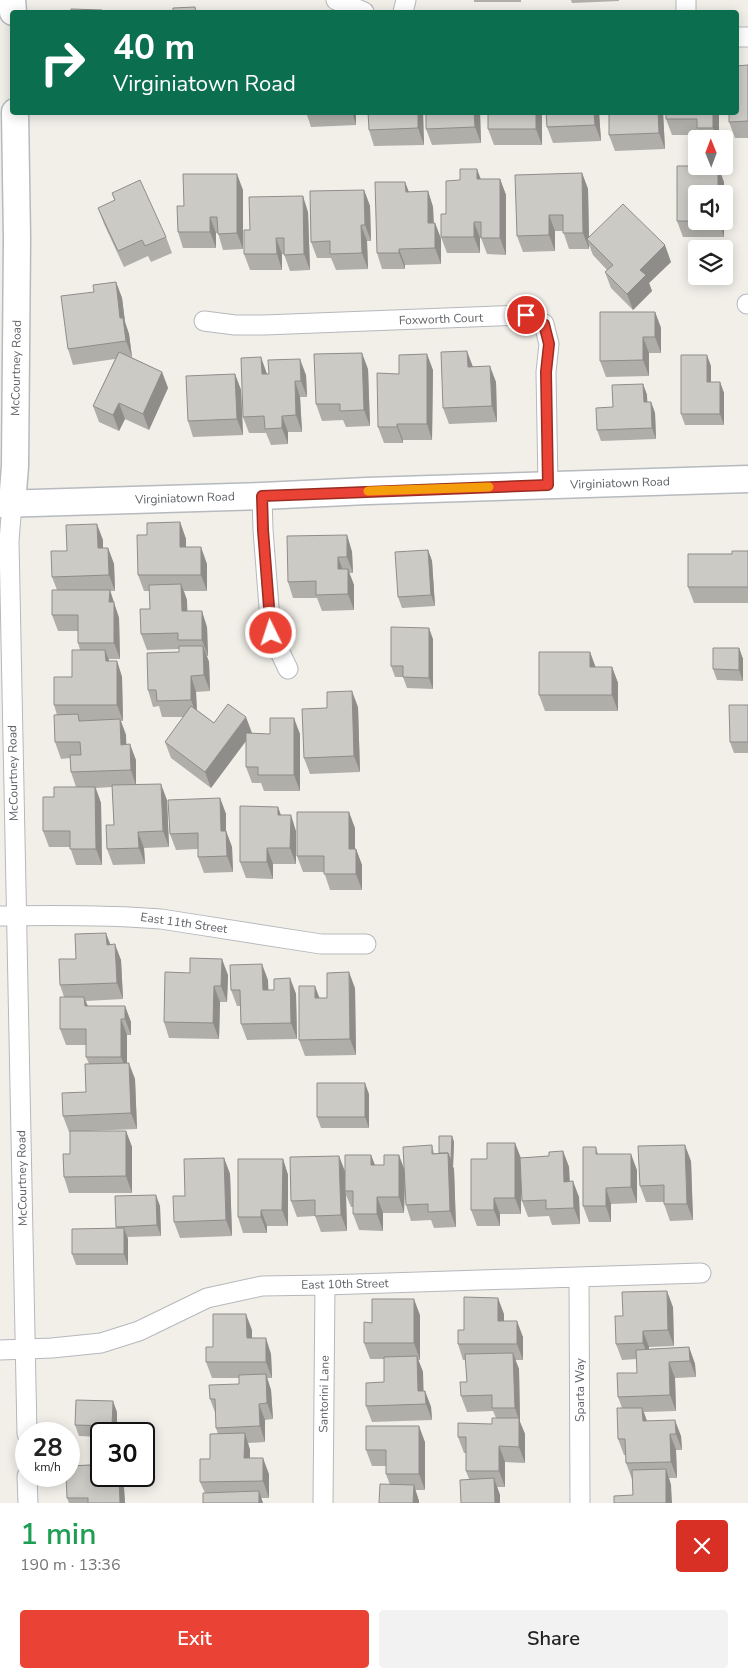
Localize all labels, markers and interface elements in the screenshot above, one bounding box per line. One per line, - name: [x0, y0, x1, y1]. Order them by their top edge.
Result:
- text: 40 m: [113, 24, 195, 71]
- icon: right: [30, 30, 95, 95]
- text: Virginiatown Road: [113, 69, 296, 99]
- north arrow: [688, 130, 732, 175]
- map controls: [688, 130, 733, 285]
- button: sound: [688, 185, 733, 230]
- button: layers: [688, 240, 733, 285]
- pin: [505, 294, 547, 336]
- icon: arrive: [512, 301, 540, 329]
- street label: Foxworth Court: [399, 310, 484, 328]
- street label: McCourtney Road: [7, 320, 25, 416]
- street label: Virginiatown Road: [569, 473, 670, 493]
- street label: Virginiatown Road: [134, 488, 235, 508]
- position arrow: [244, 606, 296, 658]
- street label: McCourtney Road: [4, 725, 22, 821]
- street label: East 11th Street: [140, 909, 229, 937]
- street label: McCourtney Road: [13, 1130, 31, 1226]
- street label: East 10th Street: [301, 1275, 390, 1293]
- street label: Santorini Lane: [315, 1355, 333, 1433]
- street label: Sparta Way: [572, 1357, 588, 1422]
- speed limit sign: 30: [90, 1422, 155, 1487]
- text: 28: [32, 1431, 63, 1465]
- text: km/h: [34, 1459, 61, 1475]
- text: 1 min: [20, 1514, 96, 1555]
- button: close: [676, 1520, 728, 1572]
- text: 190 m · 13:36: [20, 1554, 121, 1576]
- button: Exit: [20, 1610, 369, 1668]
- button: Share: [379, 1610, 728, 1668]

